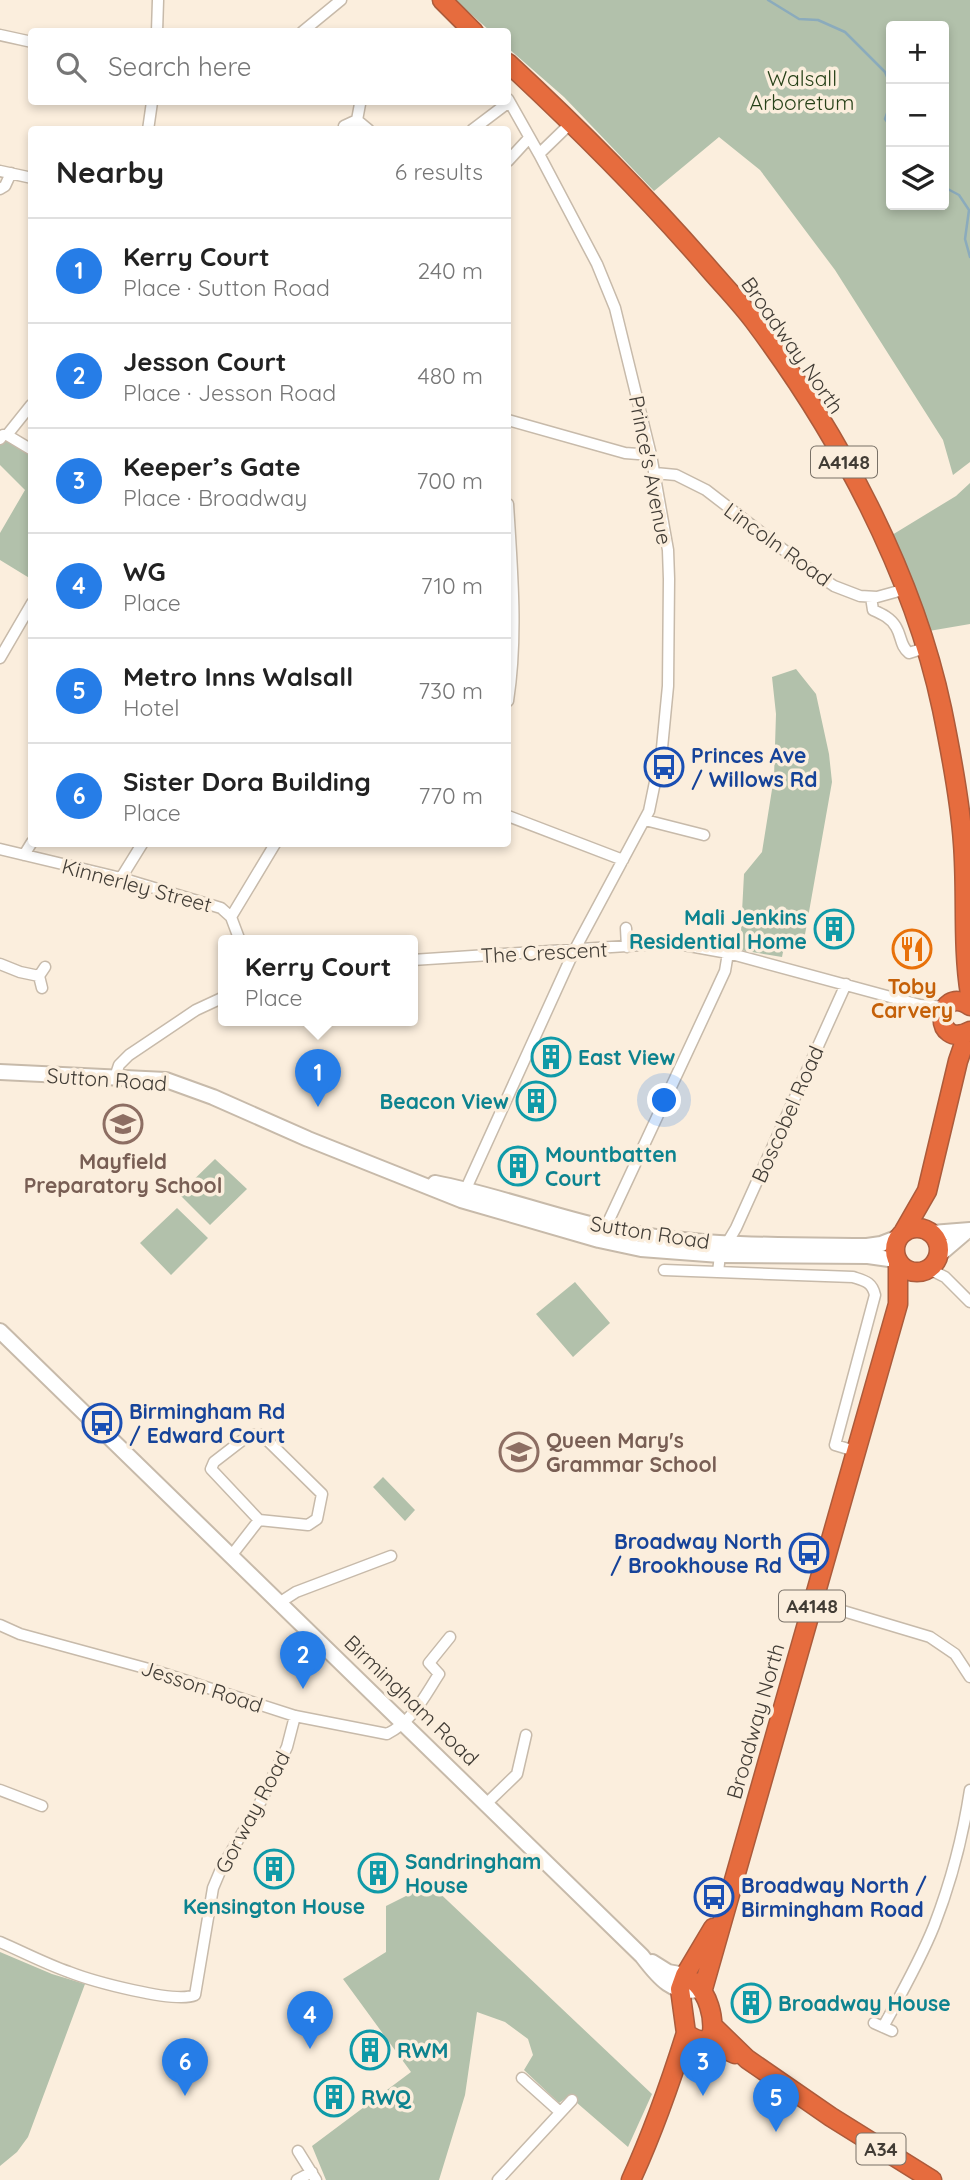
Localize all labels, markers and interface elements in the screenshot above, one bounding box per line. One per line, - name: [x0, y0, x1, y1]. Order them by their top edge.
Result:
- map controls: [886, 21, 949, 210]
- button: +: [886, 21, 949, 84]
- search box: [28, 28, 511, 105]
- icon: search: [52, 48, 90, 86]
- text: Search here: [108, 50, 252, 83]
- park label: Walsall Arboretum: [750, 65, 854, 115]
- button: −: [886, 84, 949, 147]
- button: layers: [886, 147, 949, 210]
- text: Nearby: [56, 153, 164, 191]
- text: 6 results: [395, 157, 483, 186]
- text: Kerry Court: [123, 240, 270, 273]
- text: 1: [75, 256, 83, 285]
- text: 240 m: [418, 256, 483, 285]
- street label: Broadway North: [736, 272, 850, 418]
- text: Place · Sutton Road: [123, 273, 330, 302]
- text: Jesson Court: [123, 345, 286, 378]
- text: 2: [72, 361, 86, 390]
- text: 480 m: [418, 361, 483, 390]
- text: Place · Jesson Road: [123, 378, 336, 407]
- street label: Prince's Avenue: [624, 393, 678, 547]
- road number: A4148: [811, 446, 877, 477]
- text: Keeper’s Gate: [123, 450, 301, 483]
- text: 3: [73, 466, 85, 495]
- text: 700 m: [417, 466, 483, 495]
- text: Place · Broadway: [123, 483, 307, 512]
- street label: Lincoln Road: [719, 496, 837, 592]
- text: WG: [123, 555, 165, 588]
- text: 4: [72, 571, 86, 600]
- text: 710 m: [421, 571, 483, 600]
- text: Place: [123, 588, 181, 617]
- text: Metro Inns Walsall: [123, 660, 353, 693]
- text: 5: [72, 676, 86, 705]
- text: 730 m: [418, 676, 483, 705]
- text: Hotel: [123, 693, 179, 722]
- place label: Princes Ave / Willows Rd: [691, 742, 817, 792]
- bus stop icon: Princes Ave / Willows Rd: [643, 746, 685, 788]
- text: Sister Dora Building: [123, 765, 371, 798]
- text: 6: [73, 781, 85, 810]
- text: 770 m: [418, 781, 483, 810]
- text: Place: [123, 798, 181, 827]
- street label: Kinnerley Street: [59, 852, 215, 918]
- place label: Mali Jenkins Residential Home: [629, 904, 807, 954]
- building icon: Mali Jenkins Residential Home: [813, 908, 855, 950]
- restaurant icon: Toby Carvery: [891, 928, 933, 970]
- popup: [218, 935, 418, 1026]
- street label: The Crescent: [480, 936, 608, 968]
- text: Kerry Court: [245, 950, 391, 983]
- place label: Toby Carvery: [871, 973, 953, 1023]
- text: Place: [245, 983, 303, 1012]
- building icon: East View: [530, 1036, 572, 1078]
- street label: Boscobel Road: [745, 1042, 829, 1186]
- place label: East View: [578, 1044, 676, 1070]
- pin: 1: [295, 1049, 341, 1107]
- street label: Sutton Road: [46, 1062, 168, 1096]
- building icon: Beacon View: [515, 1080, 557, 1122]
- your location: [647, 1083, 681, 1117]
- place label: Beacon View: [379, 1088, 509, 1114]
- school or university icon: Mayfield Preparatory School: [102, 1103, 144, 1145]
- place label: Mountbatten Court: [545, 1141, 677, 1191]
- building icon: Mountbatten Court: [497, 1145, 539, 1187]
- place label: Mayfield Preparatory School: [24, 1148, 222, 1198]
- street label: Sutton Road: [588, 1210, 712, 1254]
- place label: Birmingham Rd / Edward Court: [129, 1398, 285, 1448]
- bus stop icon: Birmingham Rd / Edward Court: [81, 1402, 123, 1444]
- place label: Queen Mary's Grammar School: [546, 1427, 717, 1477]
- school or university icon: Queen Mary's Grammar School: [498, 1431, 540, 1473]
- place label: Broadway North / Brookhouse Rd: [610, 1528, 782, 1578]
- bus stop icon: Broadway North / Brookhouse Rd: [788, 1532, 830, 1574]
- road number: A4148: [779, 1590, 845, 1622]
- street label: Birmingham Road: [339, 1629, 485, 1771]
- pin: 2: [280, 1631, 326, 1689]
- street label: Broadway North: [720, 1640, 790, 1802]
- street label: Jesson Road: [138, 1654, 266, 1718]
- street label: Gorway Road: [209, 1746, 295, 1878]
- building icon: Kensington House: [253, 1848, 295, 1890]
- place label: Sandringham House: [405, 1848, 541, 1898]
- building icon: Sandringham House: [357, 1852, 399, 1894]
- place label: Broadway North / Birmingham Road: [741, 1872, 927, 1922]
- bus stop icon: Broadway North / Birmingham Road: [693, 1876, 735, 1918]
- place label: Kensington House: [183, 1893, 365, 1919]
- building icon: Broadway House: [730, 1982, 772, 2024]
- place label: Broadway House: [778, 1990, 951, 2016]
- pin: 4: [287, 1991, 333, 2049]
- building icon: RWM: [349, 2029, 391, 2071]
- place label: RWM: [397, 2037, 448, 2063]
- pin: 6: [162, 2038, 208, 2096]
- pin: 3: [680, 2038, 726, 2096]
- pin: 5: [753, 2074, 799, 2132]
- building icon: RWQ: [313, 2076, 355, 2118]
- place label: RWQ: [361, 2084, 412, 2110]
- road number: A34: [856, 2134, 906, 2164]

